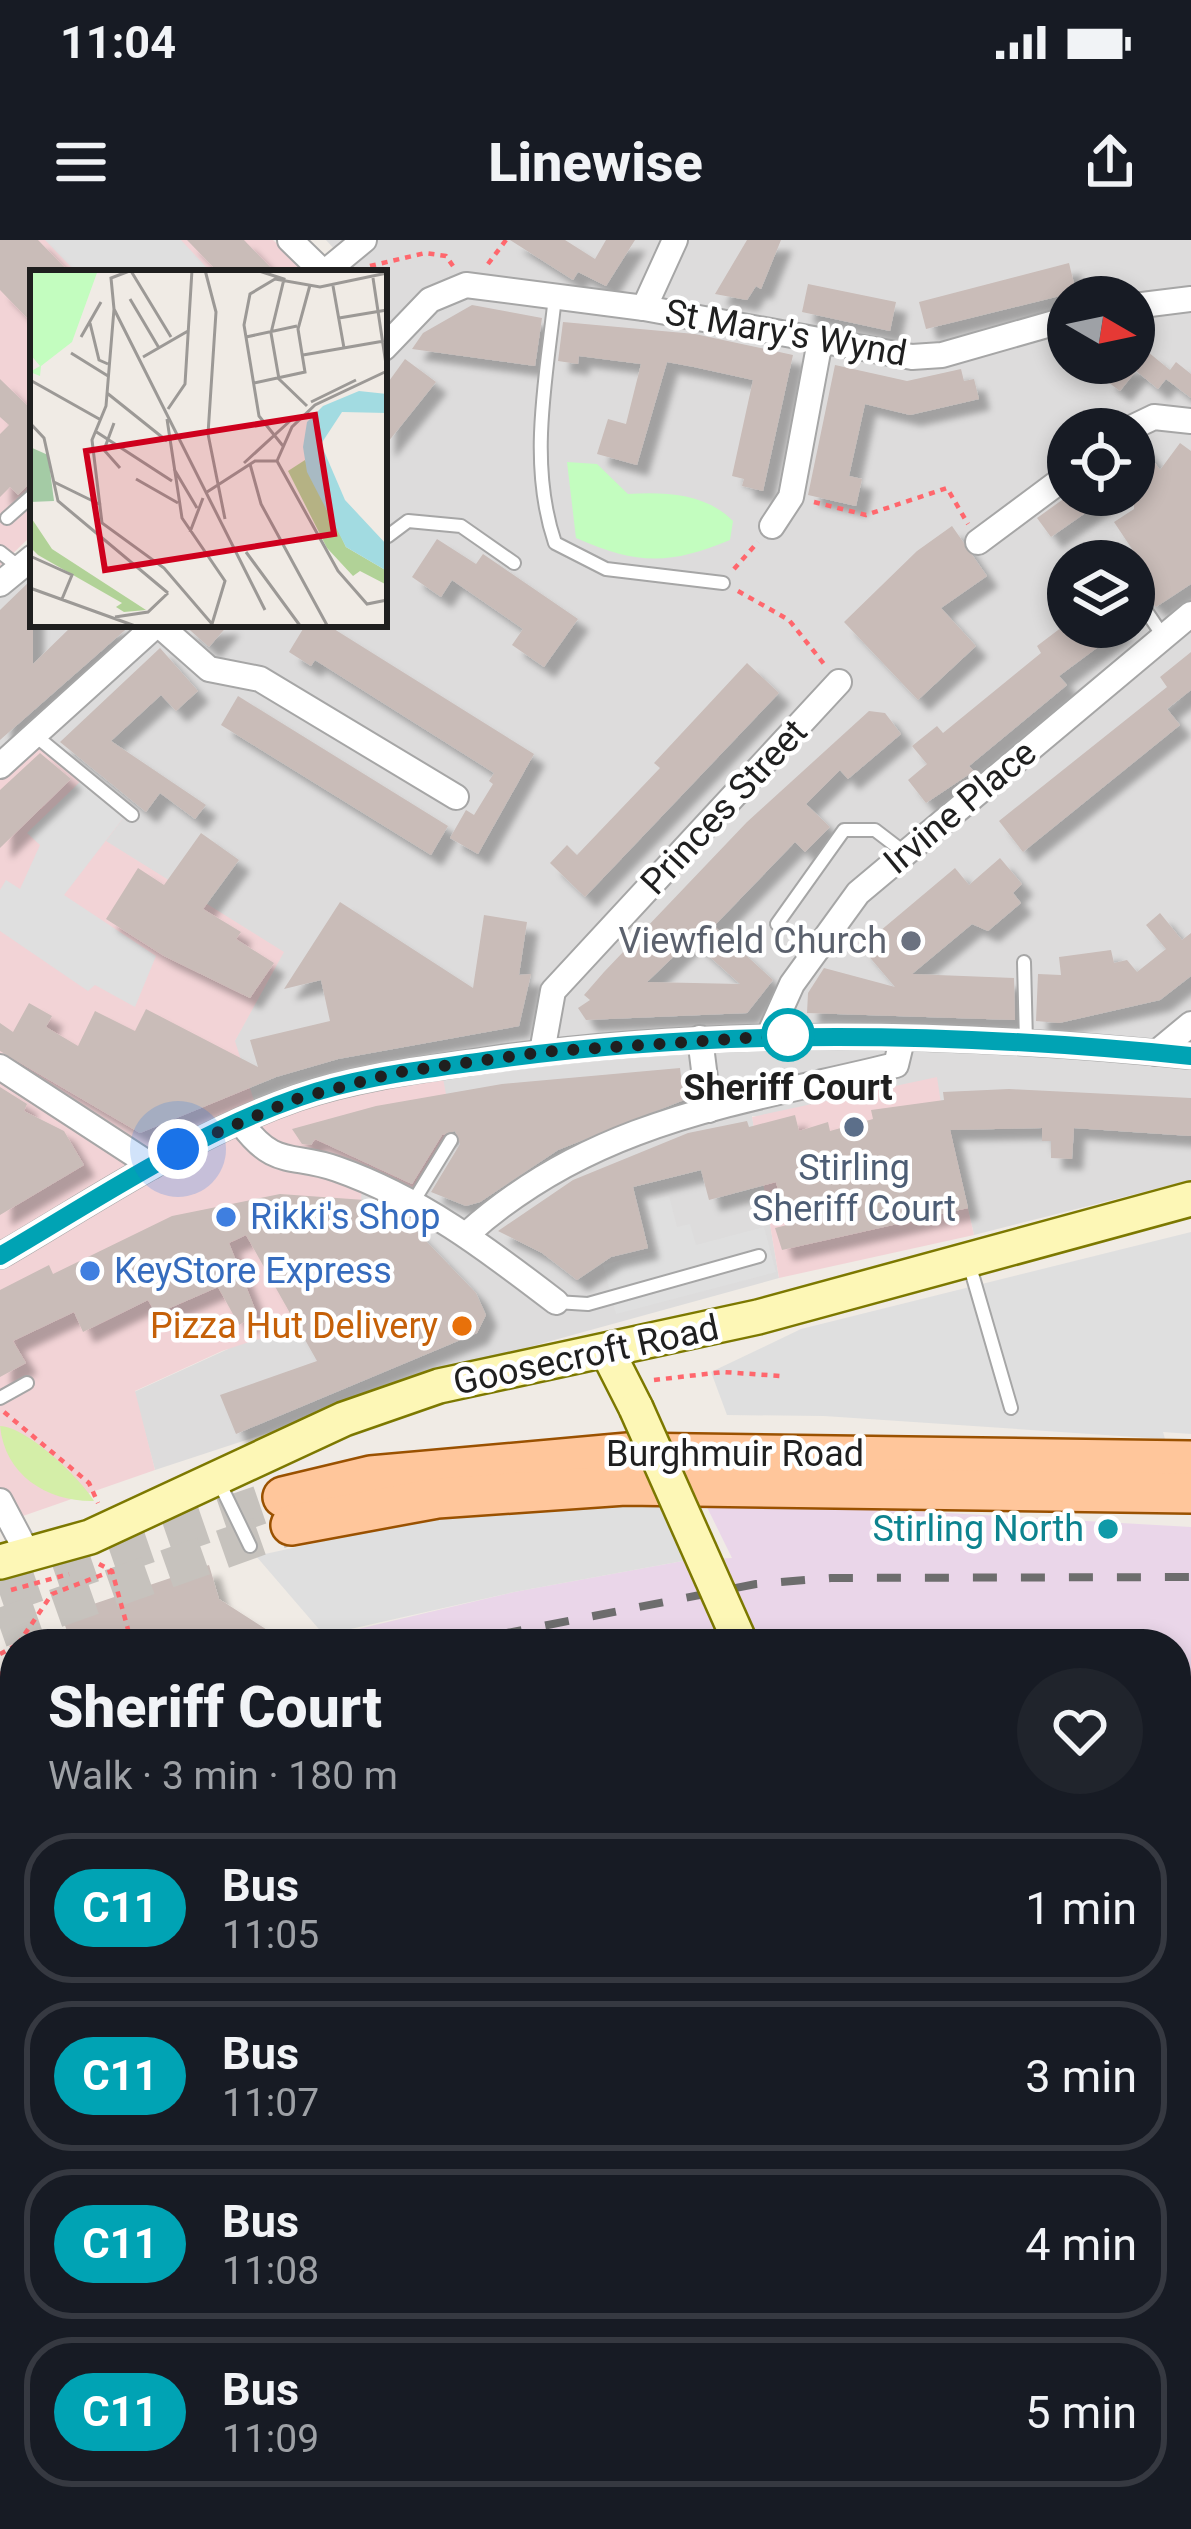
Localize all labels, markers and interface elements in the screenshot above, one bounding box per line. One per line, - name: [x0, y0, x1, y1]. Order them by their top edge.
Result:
- text: 11:04: [60, 16, 176, 69]
- icon: menu: [48, 129, 114, 195]
- icon: share: [1077, 129, 1143, 195]
- text: Linewise: [488, 131, 703, 194]
- inset map: [30, 270, 387, 627]
- north arrow: [1047, 276, 1155, 384]
- map controls: [1047, 276, 1155, 648]
- street label: St Mary's Wynd: [662, 291, 910, 375]
- button: locate: [1047, 408, 1155, 516]
- button: layers: [1047, 540, 1155, 648]
- street label: Princes Street: [632, 711, 816, 903]
- street label: Irvine Place: [875, 731, 1045, 883]
- place label: Viewfield Church: [619, 920, 887, 962]
- marker: Viewfield Church: [898, 928, 924, 954]
- marker: Sheriff Court: [763, 1010, 813, 1060]
- place label: Sheriff Court: [683, 1067, 893, 1109]
- marker: Stirling Sheriff Court: [841, 1114, 867, 1140]
- your location: [148, 1119, 208, 1179]
- place label: Stirling Sheriff Court: [752, 1147, 956, 1230]
- place label: Rikki's Shop: [250, 1196, 441, 1238]
- marker: Rikki's Shop: [213, 1204, 239, 1230]
- place label: KeyStore Express: [114, 1250, 392, 1292]
- marker: KeyStore Express: [77, 1258, 103, 1284]
- place label: Pizza Hut Delivery: [150, 1305, 438, 1347]
- street label: Goosecroft Road: [449, 1306, 723, 1404]
- marker: Pizza Hut Delivery: [449, 1313, 475, 1339]
- street label: Burghmuir Road: [606, 1433, 864, 1475]
- place label: Stirling North: [872, 1508, 1084, 1550]
- marker: Stirling North: [1095, 1516, 1121, 1542]
- button: heart: [1017, 1668, 1143, 1794]
- text: Sheriff Court: [48, 1674, 382, 1741]
- text: Walk · 3 min · 180 m: [48, 1753, 398, 1799]
- text: Bus: [222, 1859, 299, 1912]
- text: 1 min: [1025, 1882, 1137, 1935]
- text: C11: [82, 1883, 158, 1932]
- text: 11:05: [222, 1912, 319, 1958]
- text: Bus: [222, 2027, 299, 2080]
- text: 3 min: [1025, 2050, 1137, 2103]
- text: C11: [82, 2051, 158, 2100]
- text: 11:07: [222, 2080, 319, 2126]
- text: Bus: [222, 2195, 299, 2248]
- text: 4 min: [1025, 2218, 1137, 2271]
- text: C11: [82, 2219, 158, 2268]
- text: 11:08: [222, 2248, 319, 2294]
- text: Bus: [222, 2363, 299, 2416]
- text: 5 min: [1025, 2386, 1137, 2439]
- text: C11: [82, 2387, 158, 2436]
- text: 11:09: [222, 2416, 319, 2462]

